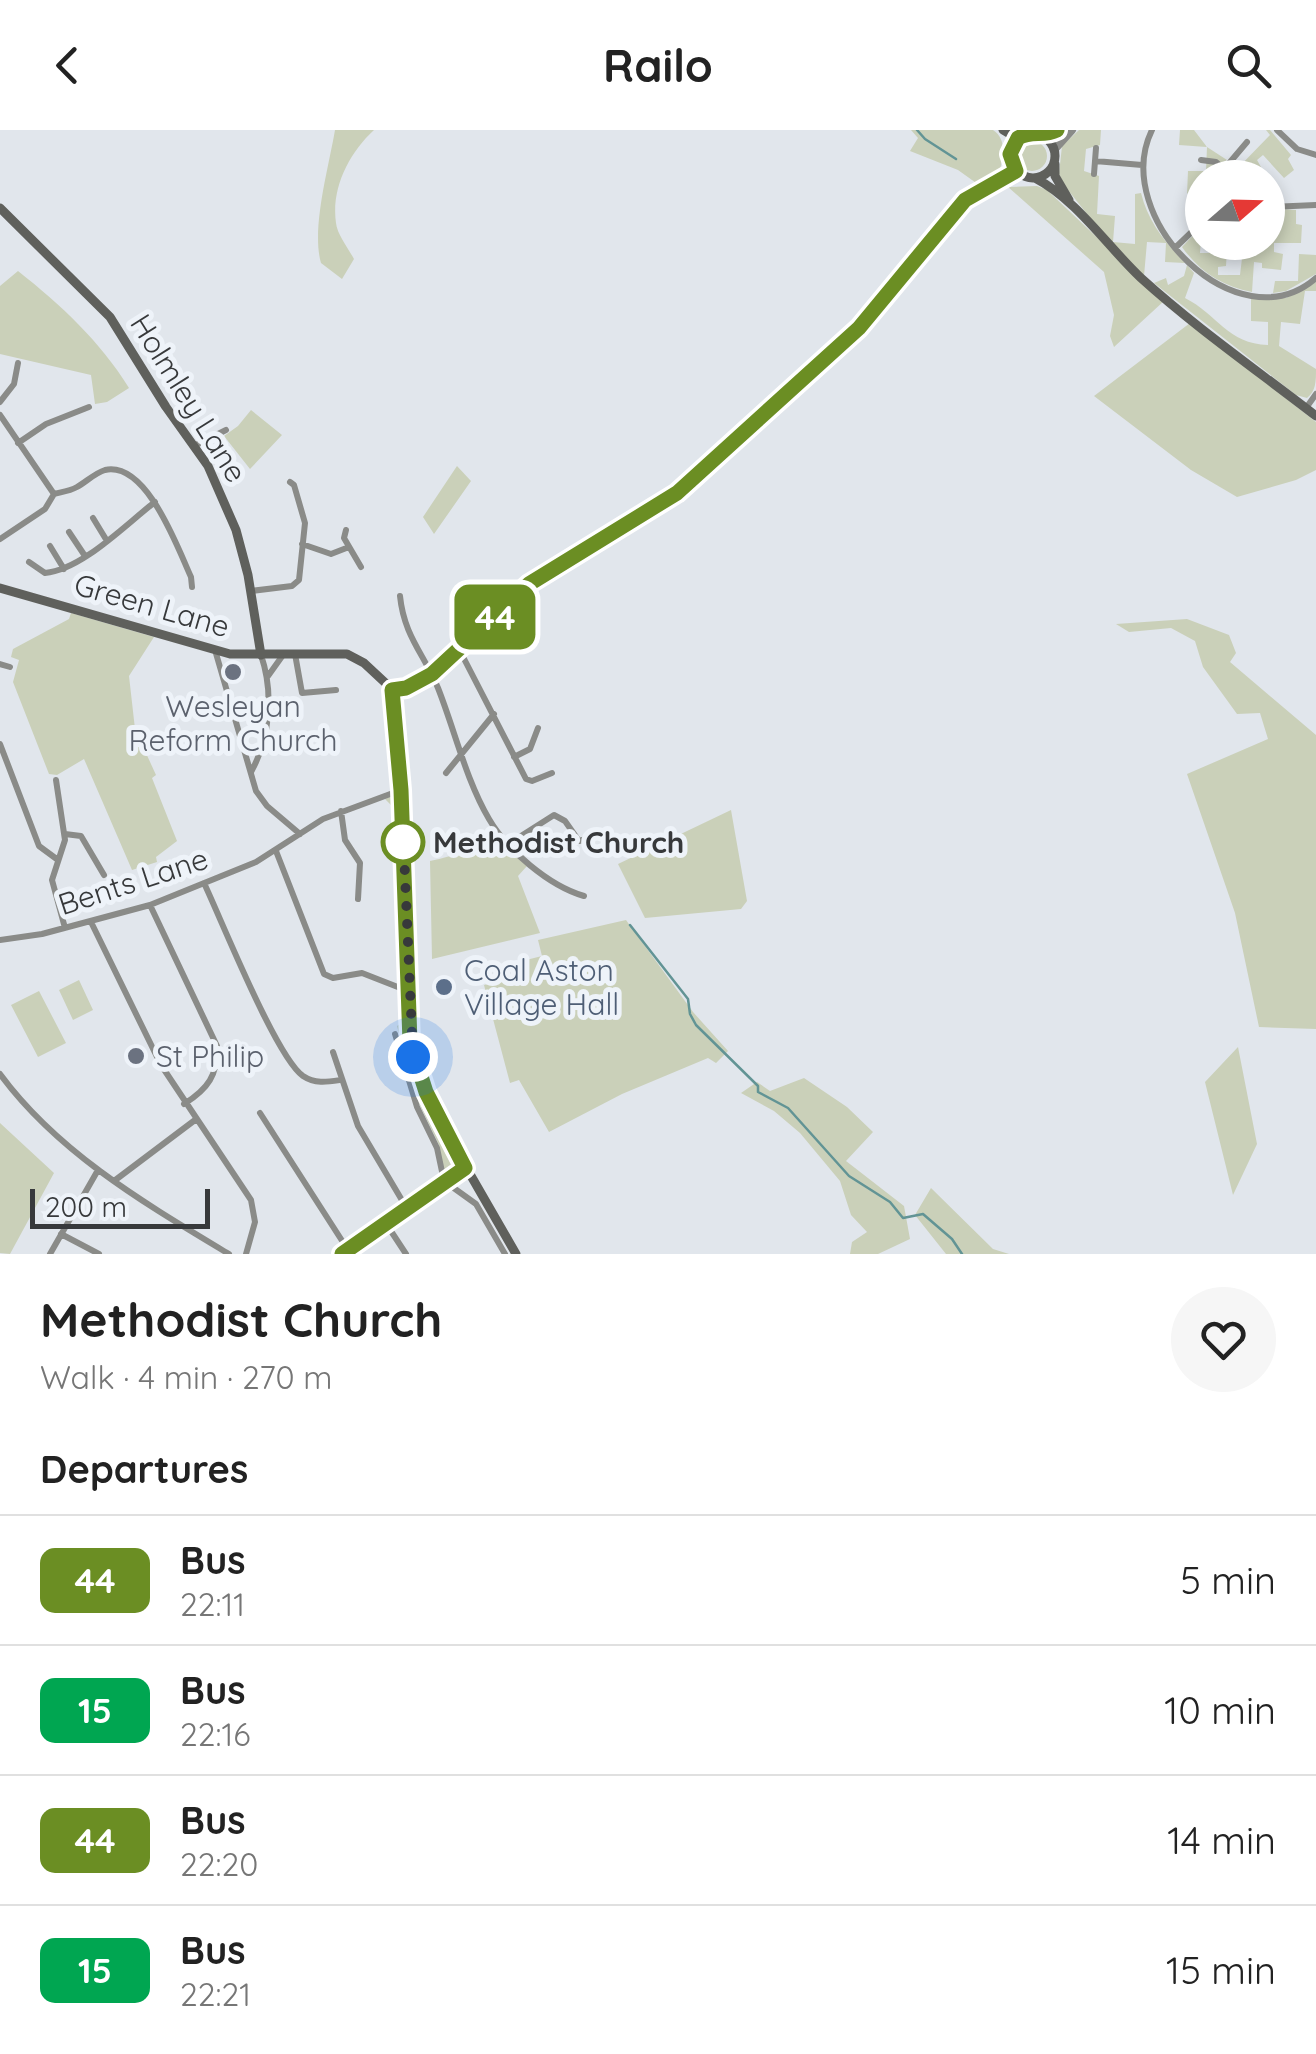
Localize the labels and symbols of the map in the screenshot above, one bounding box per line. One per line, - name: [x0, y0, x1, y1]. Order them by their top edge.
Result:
- north arrow: [1185, 160, 1285, 260]
- street label: Holmley Lane: [122, 307, 256, 489]
- street label: Green Lane: [70, 565, 234, 645]
- line badge: 44: [450, 584, 540, 650]
- marker: Wesleyan Reform Church: [222, 661, 244, 683]
- place label: Wesleyan Reform Church: [129, 687, 337, 759]
- marker: Methodist Church: [382, 821, 424, 863]
- place label: Methodist Church: [433, 823, 684, 861]
- street label: Bents Lane: [53, 839, 213, 923]
- place label: Coal Aston Village Hall: [464, 951, 619, 1023]
- marker: Coal Aston Village Hall: [433, 976, 455, 998]
- your location: [388, 1032, 438, 1082]
- place label: St Philip: [156, 1037, 264, 1075]
- marker: St Philip: [125, 1045, 147, 1067]
- scale bar: [30, 1184, 210, 1228]

